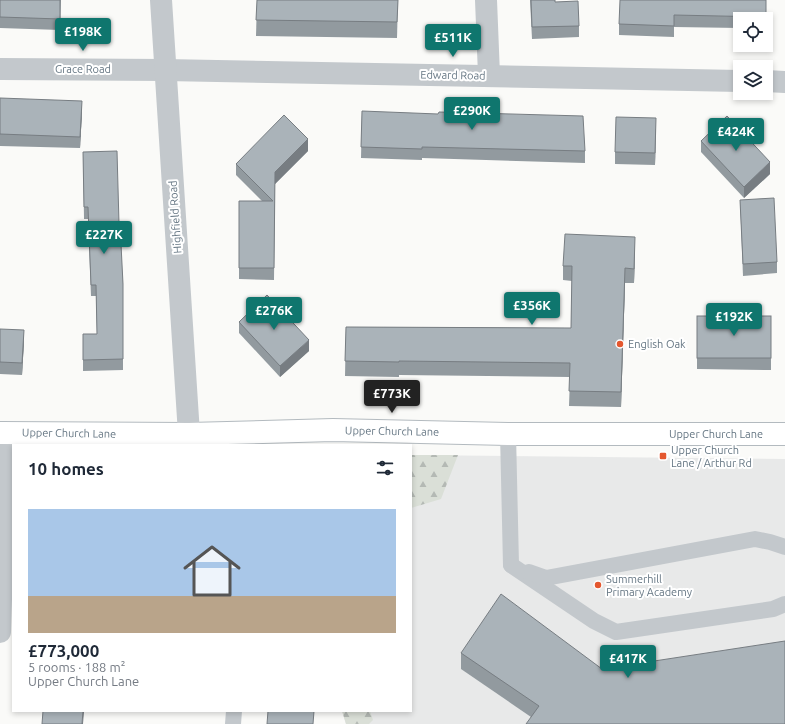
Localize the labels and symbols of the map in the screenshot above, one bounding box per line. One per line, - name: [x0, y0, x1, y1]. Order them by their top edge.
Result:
- pin: £198K: [55, 18, 111, 52]
- pin: £511K: [425, 24, 481, 58]
- street label: Grace Road: [55, 63, 111, 75]
- street label: Edward Road: [420, 68, 486, 82]
- pin: £290K: [444, 97, 500, 131]
- pin: £424K: [708, 118, 764, 152]
- street label: Highfield Road: [166, 180, 184, 254]
- pin: £227K: [76, 221, 132, 255]
- pin: £356K: [504, 292, 560, 326]
- pin: £276K: [246, 297, 302, 331]
- pin: £192K: [706, 303, 762, 337]
- place label: English Oak: [628, 338, 686, 350]
- marker: English Oak: [615, 339, 625, 349]
- pin: £773K: [364, 380, 420, 414]
- street label: Upper Church Lane: [345, 424, 439, 438]
- street label: Upper Church Lane: [22, 426, 116, 440]
- street label: Upper Church Lane: [669, 428, 763, 440]
- place label: Upper Church Lane / Arthur Rd: [671, 444, 752, 469]
- marker: Upper Church Lane / Arthur Rd: [658, 451, 668, 461]
- place label: Summerhill Primary Academy: [606, 573, 693, 598]
- marker: Summerhill Primary Academy: [593, 580, 603, 590]
- pin: £417K: [600, 645, 656, 679]

